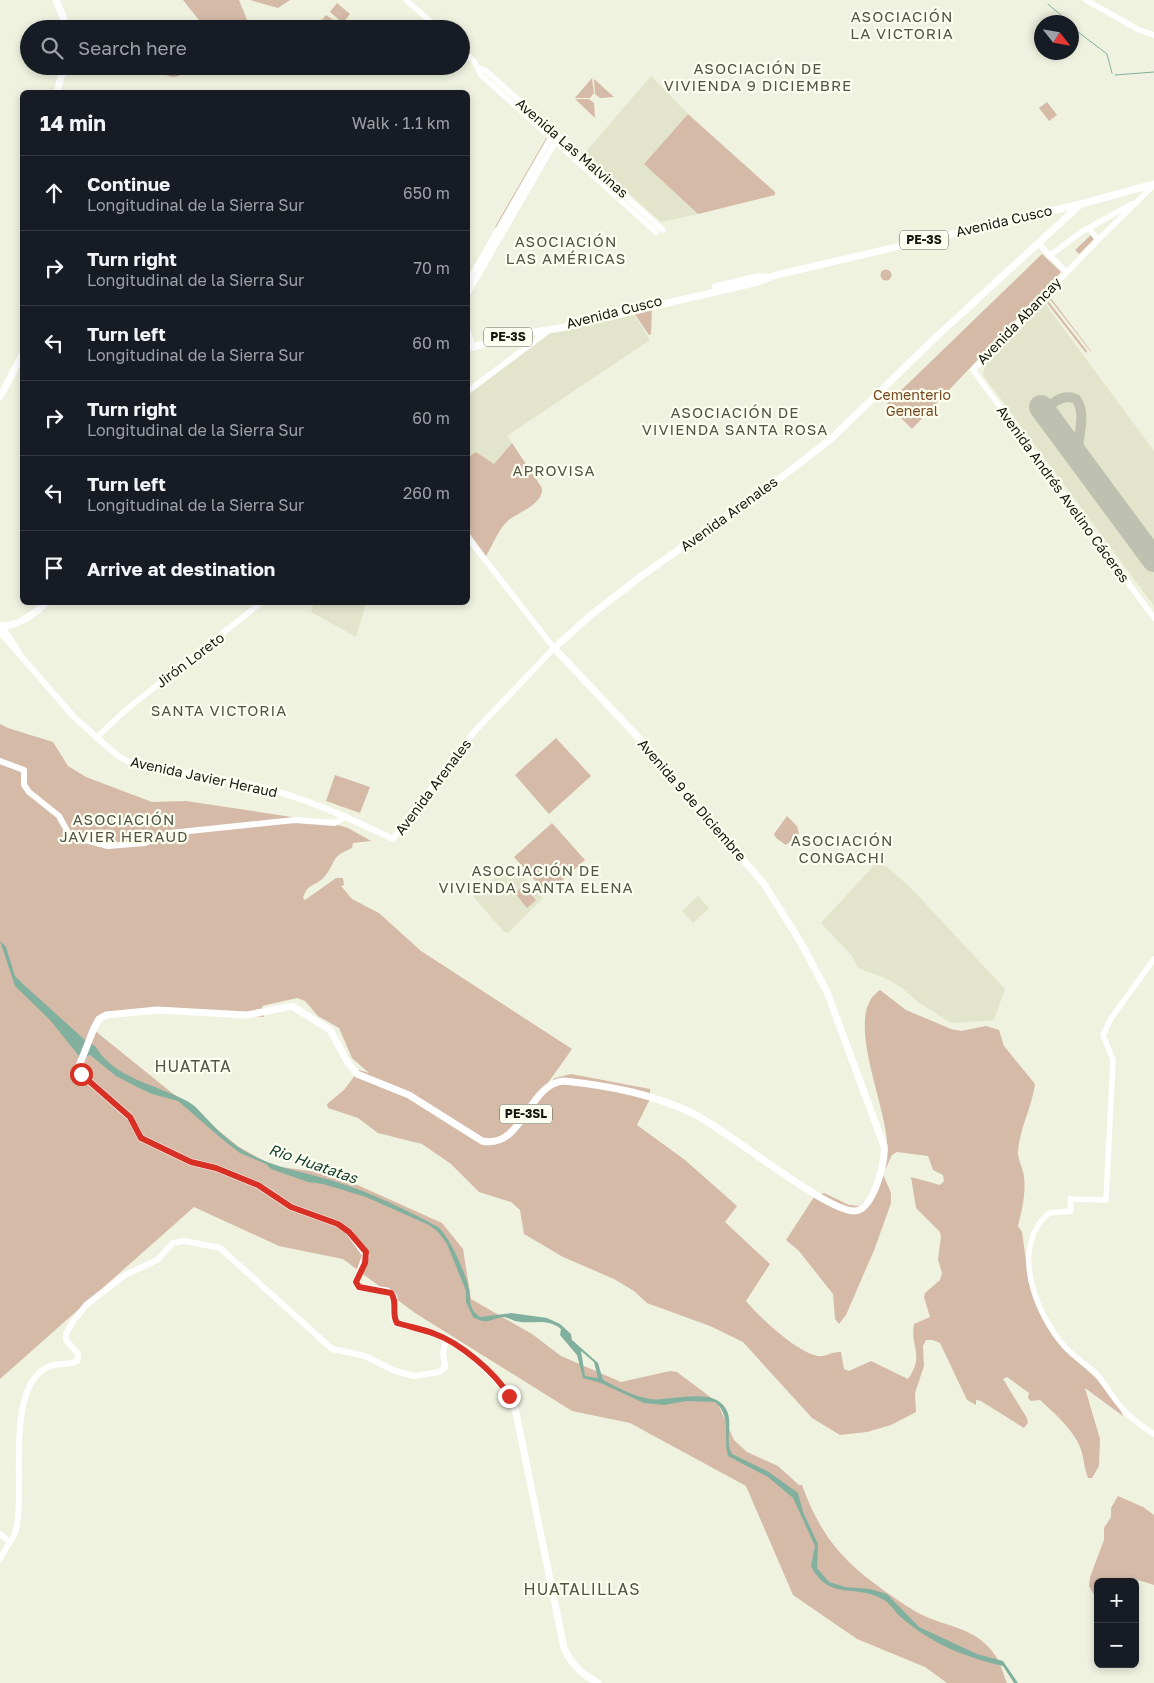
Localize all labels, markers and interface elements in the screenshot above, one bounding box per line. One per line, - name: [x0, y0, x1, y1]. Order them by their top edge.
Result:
- district label: ASOCIACIÓN LA VICTORIA: [850, 7, 954, 42]
- north arrow: [1034, 15, 1079, 60]
- search box: [20, 20, 470, 75]
- icon: search: [38, 34, 66, 62]
- text: Search here: [78, 36, 187, 59]
- district label: ASOCIACIÓN DE VIVIENDA 9 DICIEMBRE: [664, 59, 852, 94]
- street label: Avenida Las Malvinas: [513, 94, 632, 201]
- text: 14 min: [40, 110, 106, 136]
- text: Walk · 1.1 km: [352, 113, 450, 133]
- text: Continue: [87, 172, 170, 195]
- icon: ahead: [40, 179, 68, 207]
- text: 650 m: [403, 183, 450, 203]
- text: Longitudinal de la Sierra Sur: [87, 195, 304, 215]
- street label: Avenida Cusco: [954, 201, 1054, 240]
- road number: PE-3S: [900, 230, 948, 250]
- district label: ASOCIACIÓN LAS AMÉRICAS: [506, 232, 626, 267]
- text: Turn right: [87, 247, 177, 270]
- icon: right: [40, 254, 68, 282]
- text: 70 m: [413, 258, 450, 278]
- text: Longitudinal de la Sierra Sur: [87, 270, 304, 290]
- street label: Avenida Abancay: [973, 274, 1065, 368]
- street label: Avenida Cusco: [564, 291, 664, 332]
- text: Turn left: [87, 322, 166, 345]
- road number: PE-3S: [484, 328, 532, 347]
- icon: left: [40, 329, 68, 357]
- text: 60 m: [412, 333, 450, 353]
- text: Longitudinal de la Sierra Sur: [87, 345, 304, 365]
- park label: Cementerio General: [873, 386, 951, 419]
- text: Turn right: [87, 397, 177, 420]
- street label: Avenida Andrés Avelino Cáceres: [993, 402, 1133, 586]
- district label: ASOCIACIÓN DE VIVIENDA SANTA ROSA: [642, 403, 828, 438]
- icon: right: [40, 404, 68, 432]
- text: 60 m: [412, 408, 450, 428]
- text: Longitudinal de la Sierra Sur: [87, 420, 304, 440]
- district label: APROVISA: [512, 461, 596, 479]
- text: Turn left: [87, 472, 166, 495]
- street label: Avenida Arenales: [677, 473, 781, 555]
- icon: left: [40, 479, 68, 507]
- text: 260 m: [403, 483, 450, 503]
- text: Longitudinal de la Sierra Sur: [87, 495, 304, 515]
- icon: arrive: [40, 554, 68, 582]
- text: Arrive at destination: [87, 557, 275, 580]
- street label: Jirón Loreto: [152, 628, 227, 691]
- district label: SANTA VICTORIA: [151, 701, 287, 719]
- street label: Avenida Arenales: [391, 735, 474, 838]
- street label: Avenida 9 de Diciembre: [635, 735, 750, 864]
- street label: Avenida Javier Heraud: [129, 753, 279, 800]
- district label: ASOCIACIÓN JAVIER HERAUD: [59, 810, 189, 845]
- district label: ASOCIACIÓN CONGACHI: [791, 831, 893, 866]
- district label: ASOCIACIÓN DE VIVIENDA SANTA ELENA: [438, 861, 634, 896]
- district label: HUATATA: [154, 1056, 232, 1076]
- route start: [70, 1063, 93, 1086]
- road number: PE-3SL: [500, 1104, 552, 1124]
- water label: Rio Huatatas: [267, 1139, 361, 1187]
- route end: [498, 1385, 521, 1408]
- map controls: [1094, 1578, 1139, 1668]
- button: +: [1094, 1578, 1139, 1623]
- district label: HUATALILLAS: [524, 1579, 640, 1599]
- button: −: [1094, 1623, 1139, 1668]

